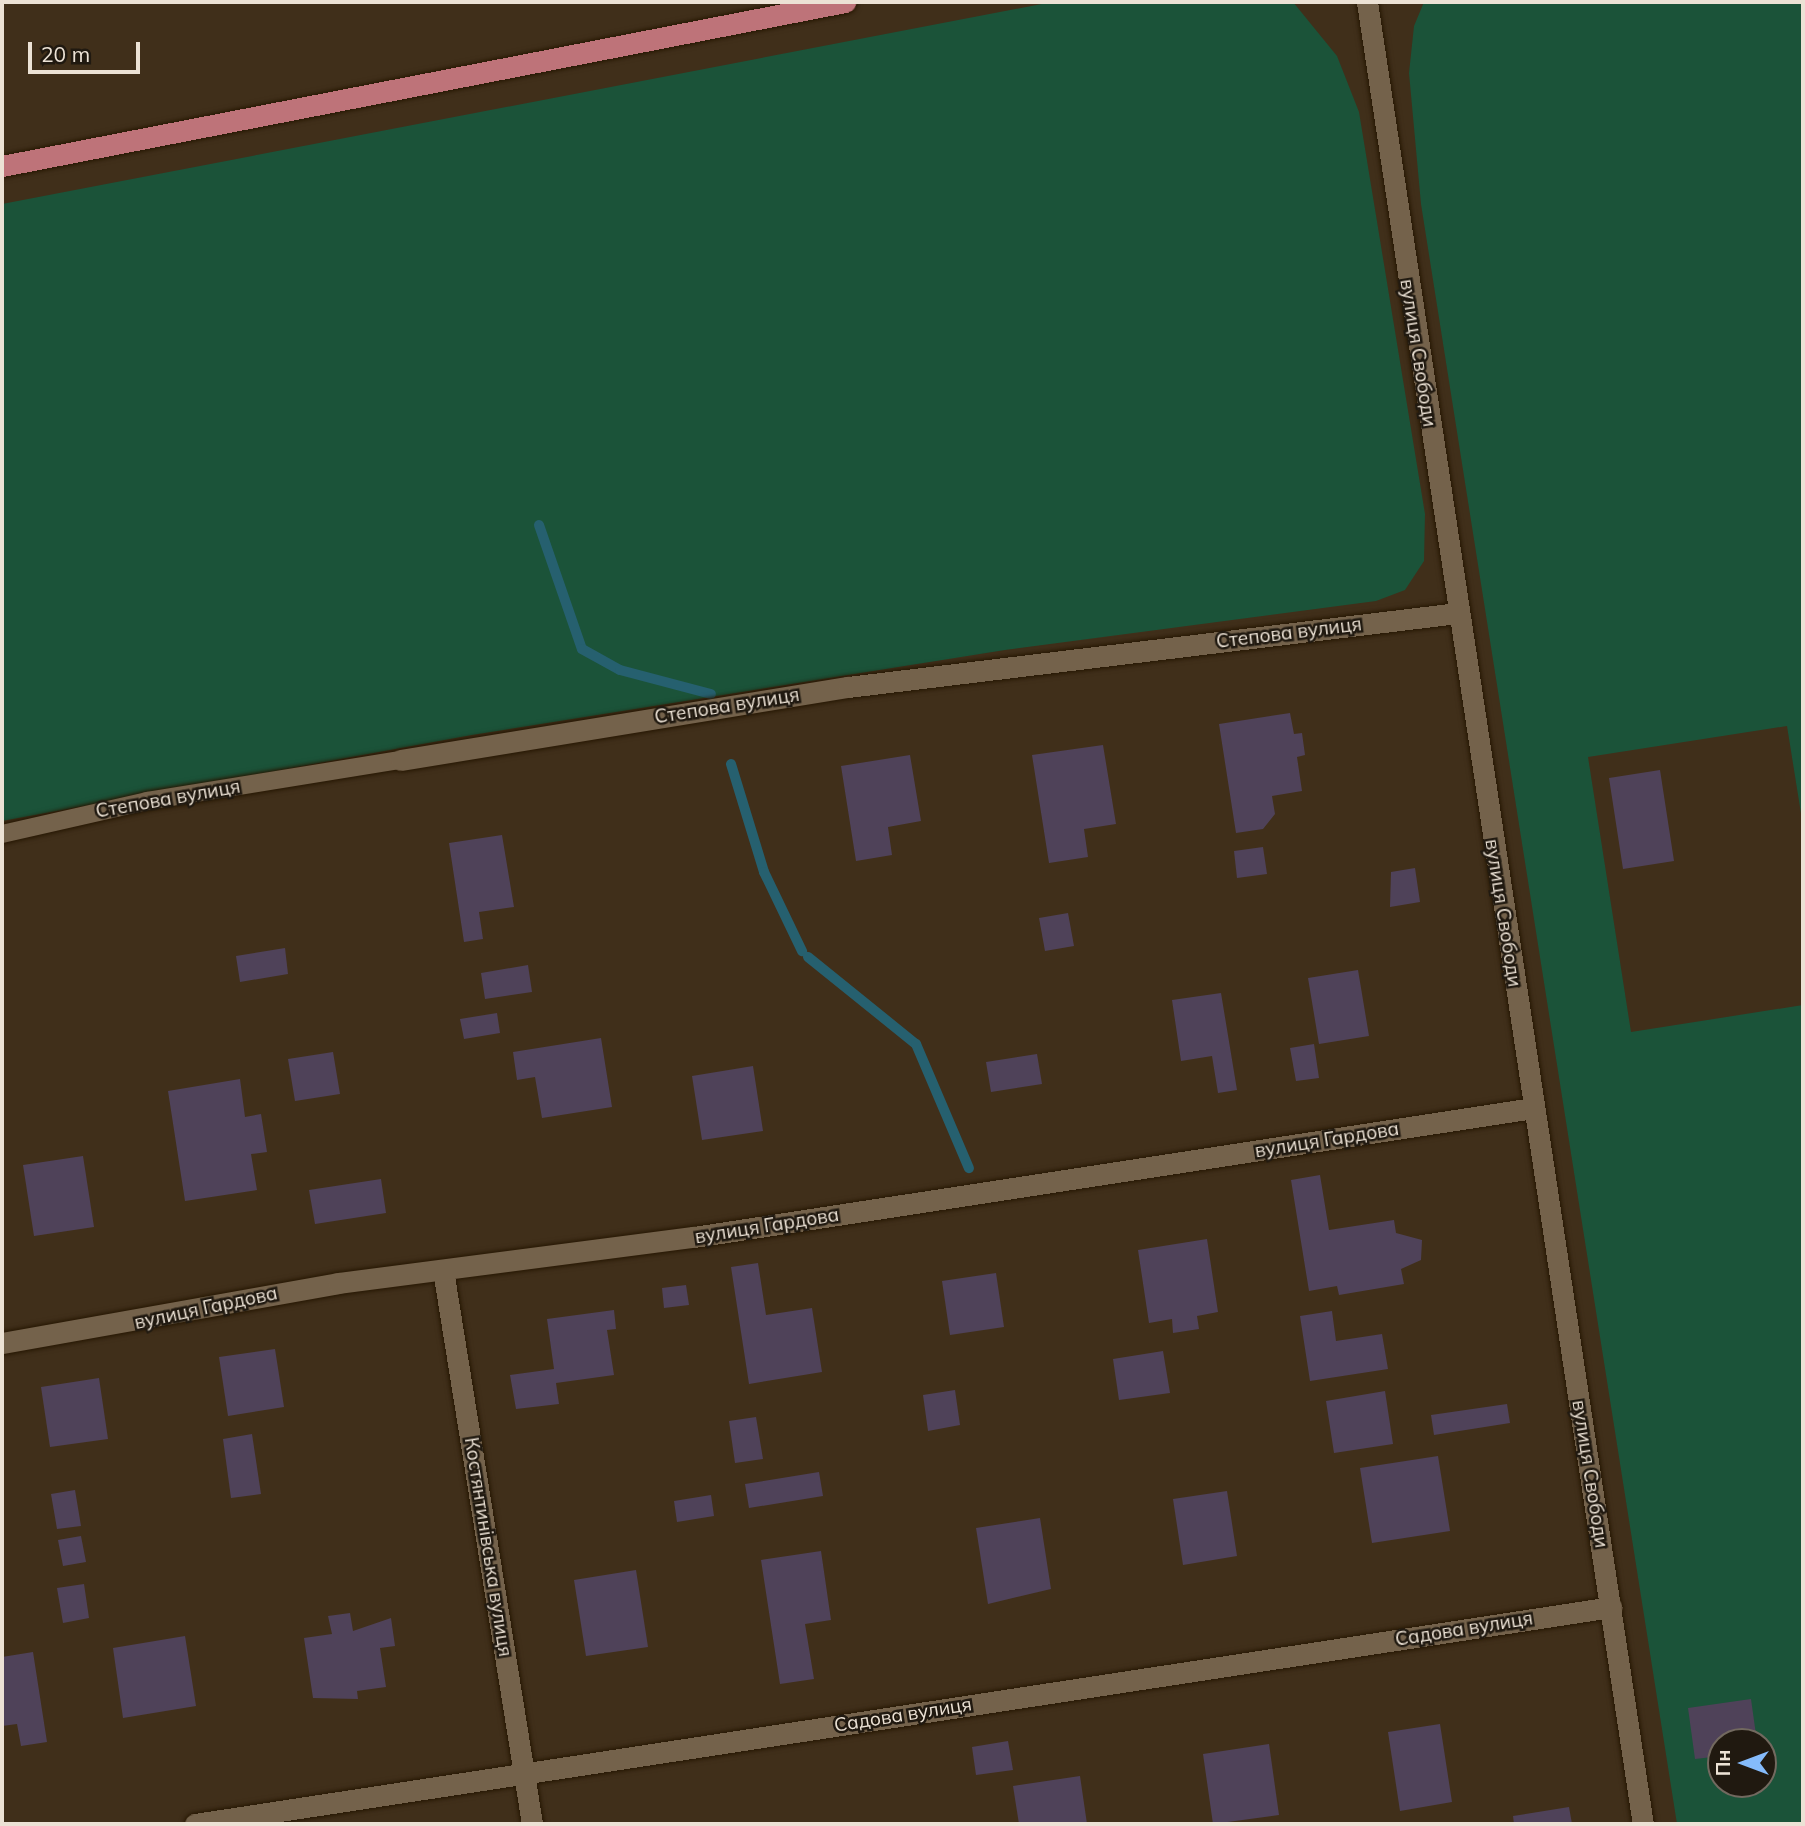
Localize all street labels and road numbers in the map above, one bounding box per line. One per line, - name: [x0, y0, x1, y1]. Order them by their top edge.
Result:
- street label: вулиця Свободи: [1395, 277, 1441, 429]
- street label: Степова вулиця: [1215, 613, 1363, 653]
- street label: Степова вулиця: [653, 683, 801, 729]
- street label: Степова вулиця: [94, 775, 242, 823]
- street label: вулиця Свободи: [1480, 837, 1526, 989]
- street label: вулиця Гардова: [1253, 1117, 1401, 1163]
- street label: вулиця Гардова: [693, 1203, 841, 1249]
- street label: вулиця Гардова: [132, 1282, 280, 1334]
- street label: вулиця Свободи: [1567, 1398, 1613, 1550]
- street label: Костянтинівська вулиця: [459, 1436, 517, 1658]
- street label: Садова вулиця: [1394, 1607, 1534, 1651]
- street label: Садова вулиця: [833, 1693, 973, 1737]

